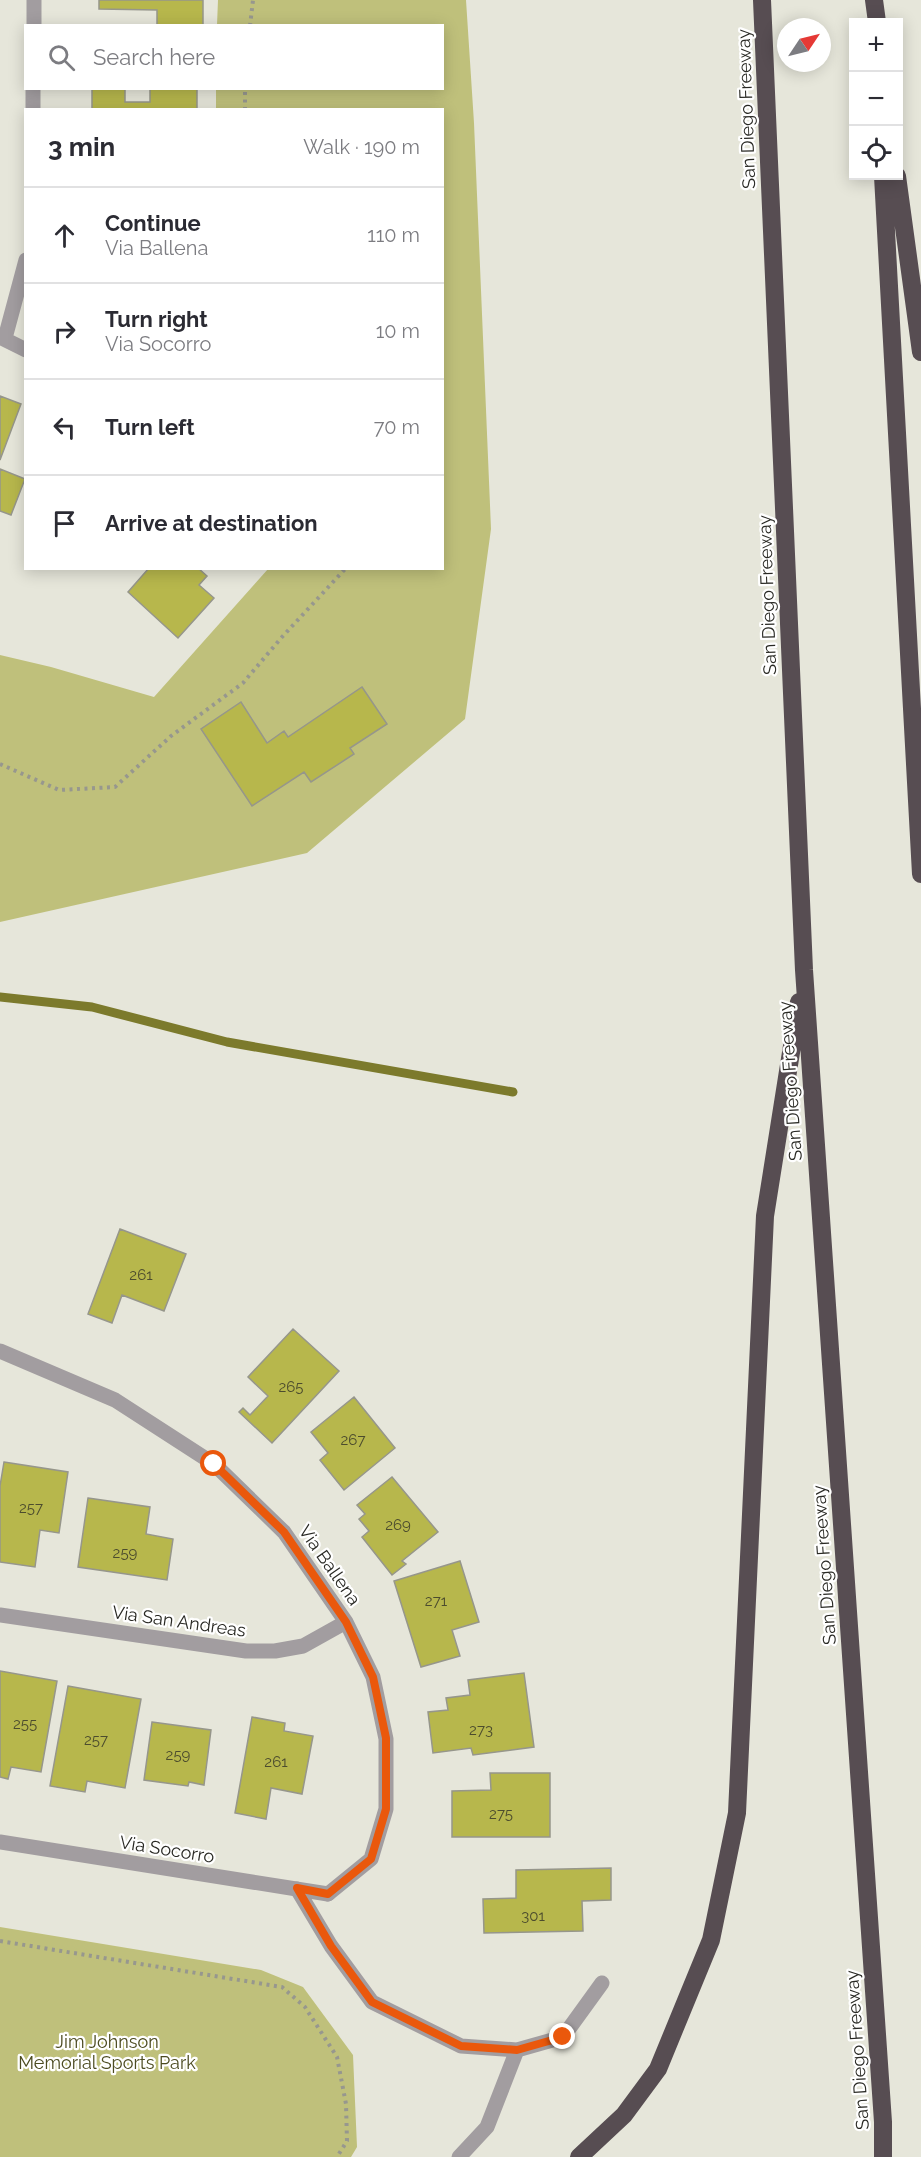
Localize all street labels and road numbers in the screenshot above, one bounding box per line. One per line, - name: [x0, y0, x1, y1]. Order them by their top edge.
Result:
- street label: San Diego Freeway: [733, 28, 759, 189]
- street label: San Diego Freeway: [754, 514, 780, 675]
- street label: San Diego Freeway: [774, 1000, 806, 1162]
- street label: San Diego Freeway: [808, 1484, 840, 1646]
- street label: Via Ballena: [295, 1521, 365, 1609]
- street label: Via San Andreas: [111, 1601, 247, 1641]
- street label: Via Socorro: [118, 1831, 216, 1867]
- street label: San Diego Freeway: [841, 1969, 873, 2131]

